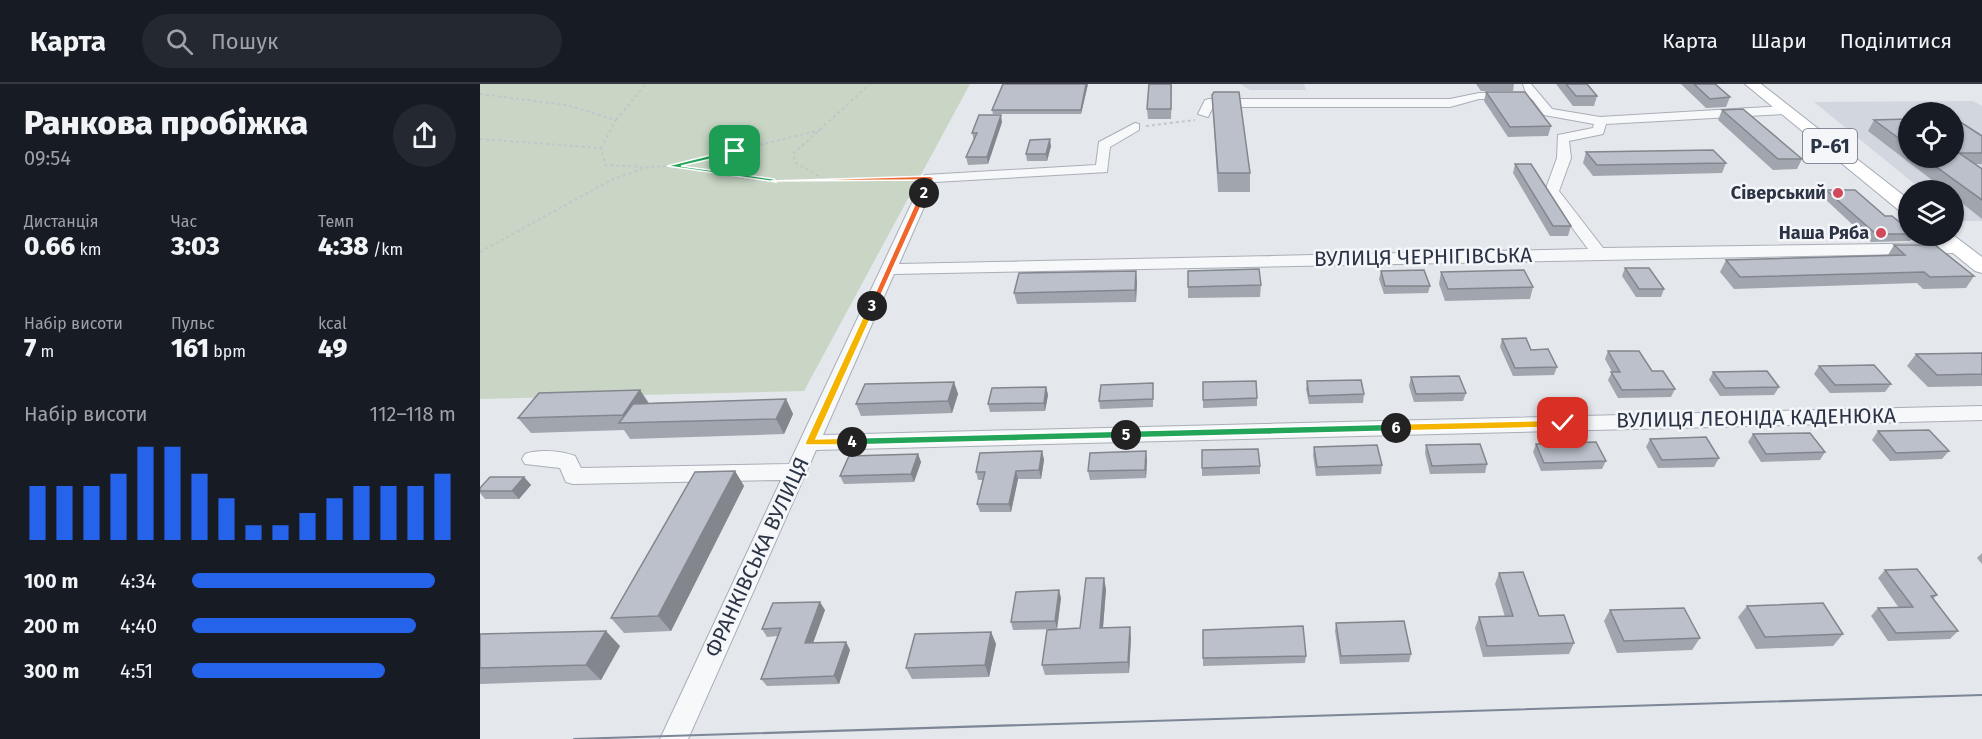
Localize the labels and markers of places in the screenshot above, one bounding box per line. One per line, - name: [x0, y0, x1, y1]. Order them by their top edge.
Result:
- pin: [709, 125, 760, 176]
- pin: 2: [909, 178, 939, 208]
- place label: Сіверський: [1731, 182, 1826, 204]
- marker: Сіверський: [1831, 186, 1845, 200]
- place label: Наша Ряба: [1779, 222, 1869, 244]
- marker: Наша Ряба: [1874, 226, 1888, 240]
- pin: 3: [857, 291, 887, 321]
- pin: [1537, 397, 1588, 448]
- pin: 6: [1381, 413, 1411, 443]
- pin: 5: [1111, 420, 1141, 450]
- pin: 4: [837, 427, 867, 457]

